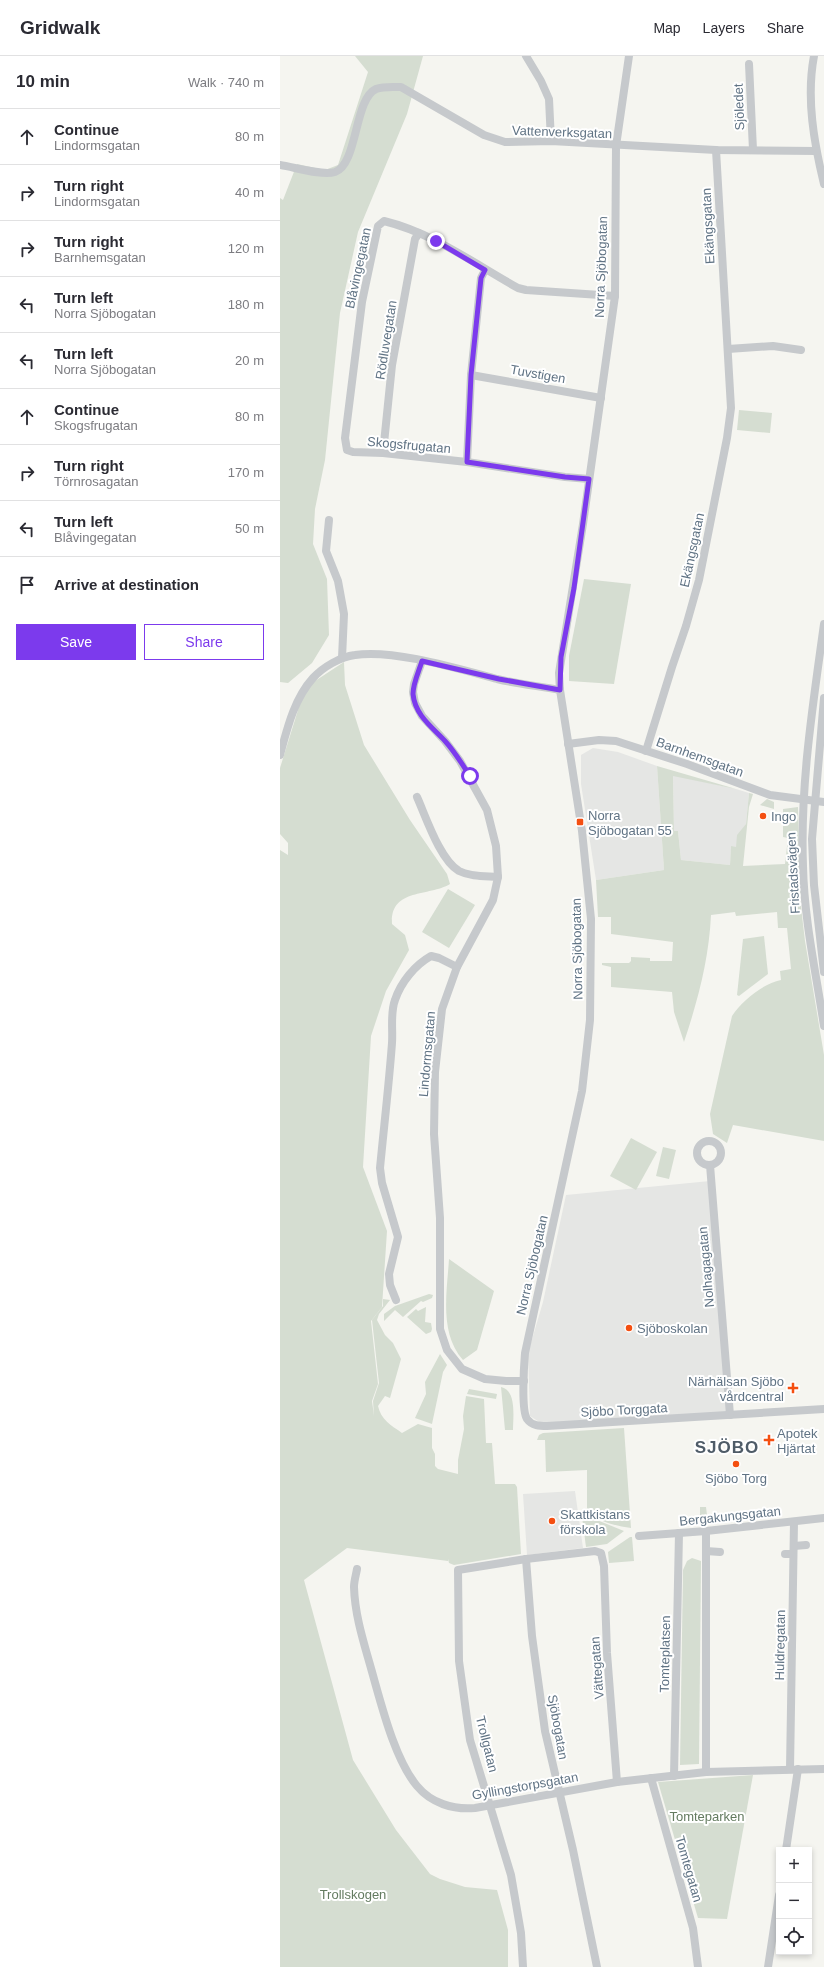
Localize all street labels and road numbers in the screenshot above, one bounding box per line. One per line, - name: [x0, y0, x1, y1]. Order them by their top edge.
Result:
- street label: Sjöledet: [731, 83, 747, 131]
- street label: Vattenverksgatan: [512, 123, 612, 141]
- street label: Ekängsgatan: [699, 188, 717, 264]
- street label: Norra Sjöbogatan: [592, 216, 610, 318]
- street label: Blåvingegatan: [342, 226, 374, 310]
- street label: Rödluvegatan: [372, 299, 400, 381]
- street label: Tuvstigen: [509, 362, 567, 386]
- street label: Skogsfrugatan: [367, 434, 451, 456]
- street label: Ekängsgatan: [677, 511, 707, 589]
- street label: Barnhemsgatan: [654, 734, 746, 780]
- street label: Fristadsvägen: [783, 832, 803, 914]
- street label: Norra Sjöbogatan: [569, 898, 585, 1000]
- street label: Lindormsgatan: [416, 1011, 438, 1097]
- street label: Norra Sjöbogatan: [513, 1214, 551, 1316]
- street label: Nolhagagatan: [695, 1226, 717, 1308]
- street label: Sjöbo Torggata: [580, 1400, 669, 1420]
- street label: Bergakungsgatan: [679, 1503, 781, 1529]
- street label: Huldregatan: [772, 1609, 788, 1681]
- street label: Tomteplatsen: [657, 1615, 673, 1693]
- street label: Vättegatan: [587, 1636, 607, 1700]
- street label: Sjöbogatan: [545, 1693, 571, 1761]
- street label: Trollgatan: [473, 1714, 501, 1774]
- street label: Gyllingstorpsgatan: [471, 1769, 579, 1803]
- street label: Tomtegatan: [672, 1834, 706, 1904]

